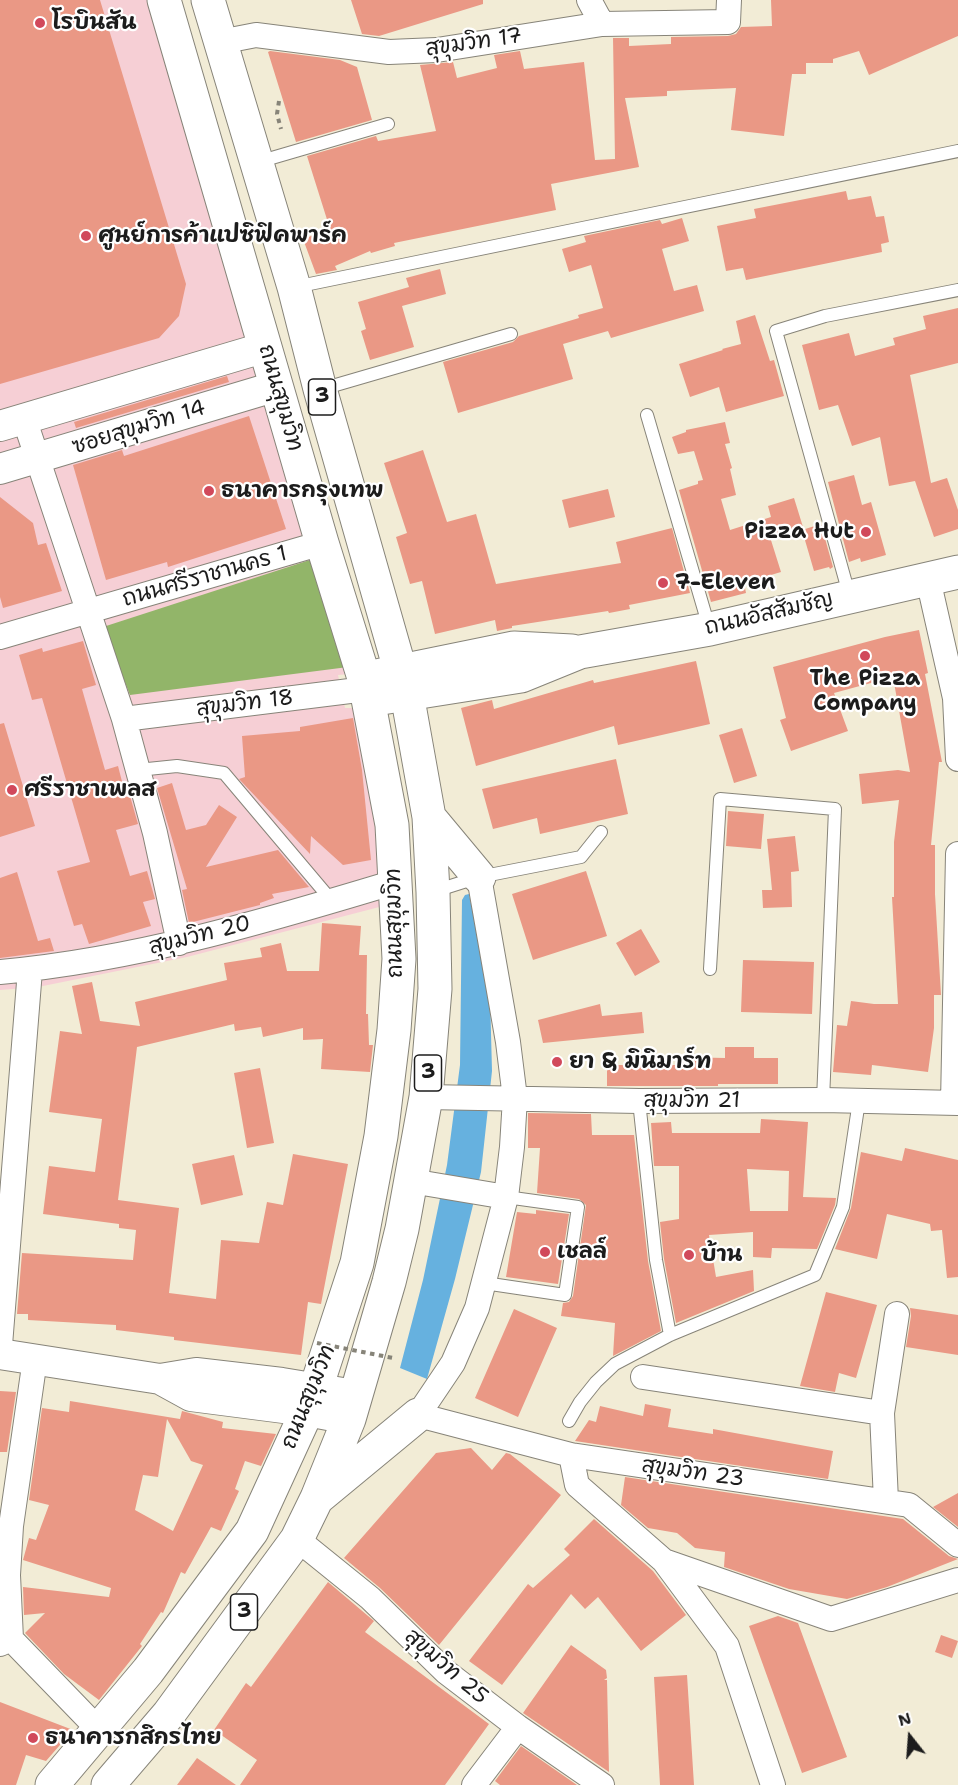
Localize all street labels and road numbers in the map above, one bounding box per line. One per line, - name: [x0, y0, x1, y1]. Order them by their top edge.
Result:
- street label: สุขุมวิท 17: [424, 23, 524, 63]
- street label: ถนนสุขุมวิท: [252, 342, 308, 454]
- road number: 3: [308, 379, 336, 415]
- street label: ซอยสุขุมวิท 14: [69, 395, 209, 461]
- street label: ถนนศรีราชานคร 1: [120, 541, 290, 613]
- street label: ถนนอัสสัมชัญ: [702, 586, 836, 642]
- street label: สุขุมวิท 18: [195, 685, 295, 723]
- street label: ถนนสุขุมวิท: [381, 868, 409, 978]
- street label: สุขุมวิท 20: [147, 911, 253, 961]
- road number: 3: [414, 1055, 442, 1091]
- street label: สุขุมวิท 21: [643, 1088, 741, 1114]
- street label: ถนนสุขุมวิท: [276, 1341, 342, 1453]
- street label: สุขุมวิท 23: [640, 1453, 746, 1493]
- road number: 3: [230, 1594, 258, 1630]
- street label: สุขุมวิท 25: [399, 1624, 493, 1710]

